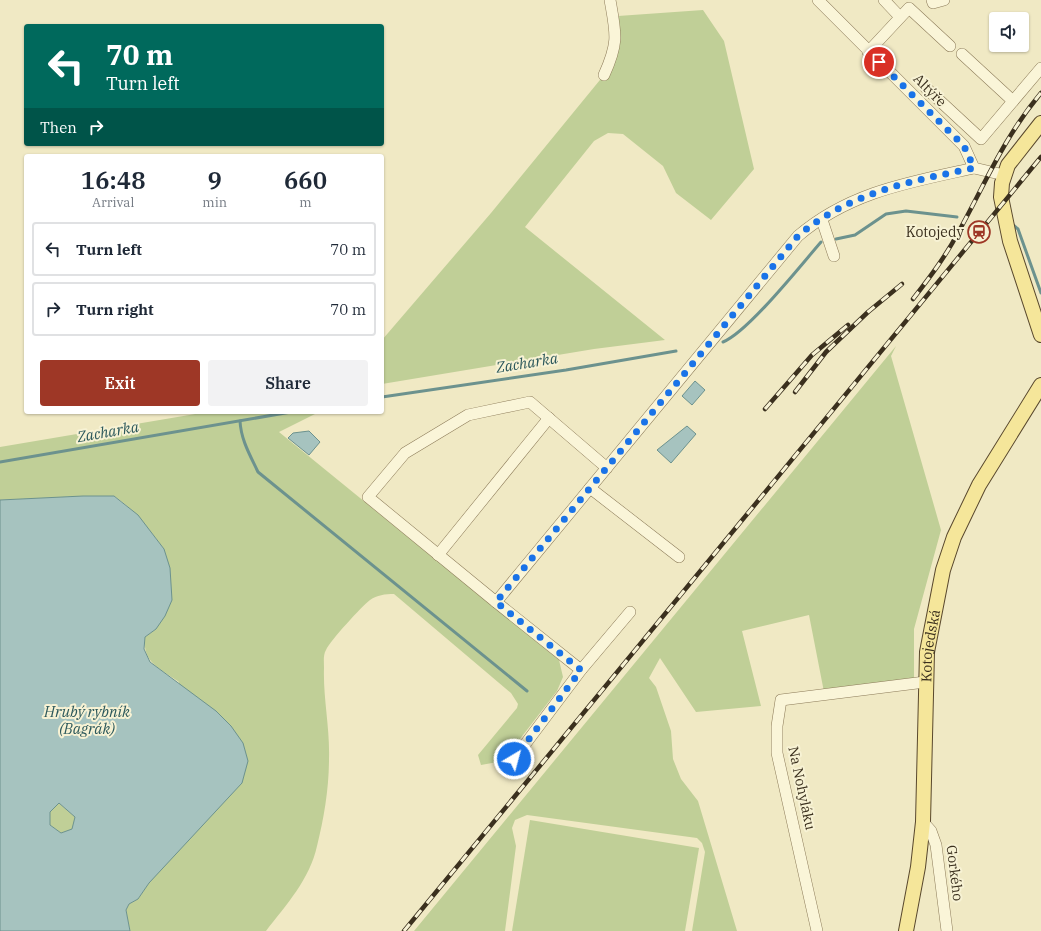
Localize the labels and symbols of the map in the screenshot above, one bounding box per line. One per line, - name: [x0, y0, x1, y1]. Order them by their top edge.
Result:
- pin: [862, 45, 896, 79]
- street label: Altýře: [910, 70, 950, 110]
- station icon: Kotojedy: [966, 219, 992, 245]
- place label: Kotojedy: [906, 223, 965, 241]
- water label: Zacharka: [494, 348, 560, 377]
- water label: Zacharka: [75, 417, 141, 446]
- street label: Kotojedská: [917, 607, 944, 682]
- water label: Hrubý rybník (Bagrák): [43, 702, 130, 738]
- position arrow: [493, 738, 535, 780]
- street label: Na Nohyláku: [784, 745, 820, 832]
- street label: Gorkého: [943, 844, 967, 902]

